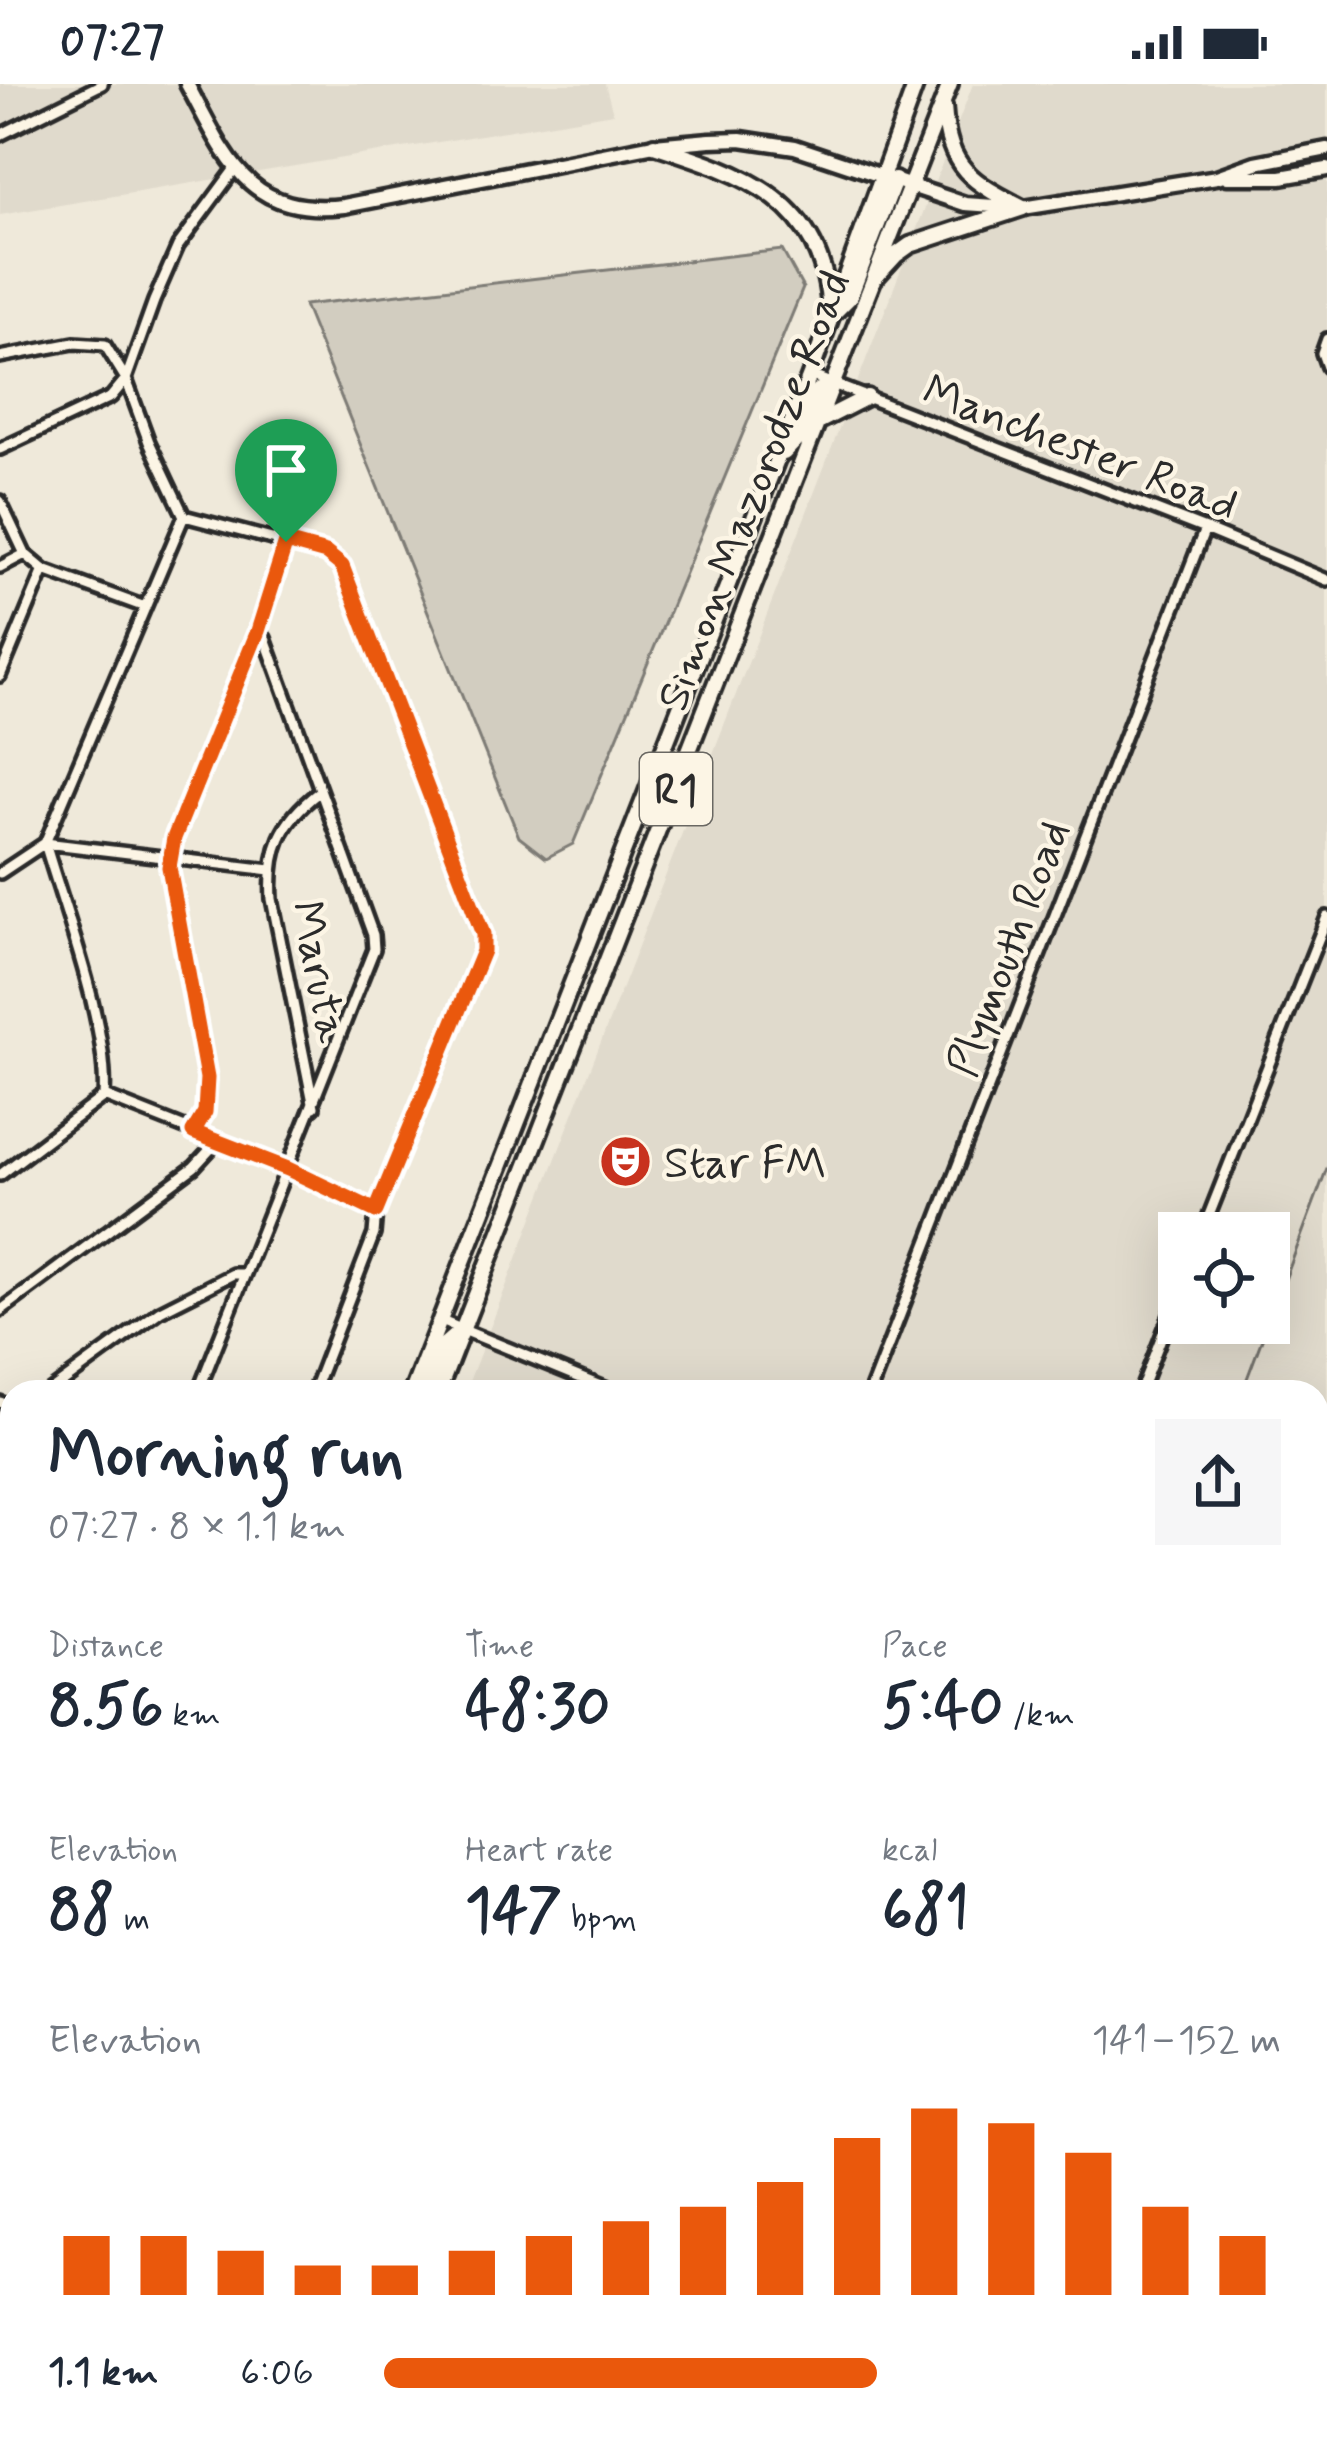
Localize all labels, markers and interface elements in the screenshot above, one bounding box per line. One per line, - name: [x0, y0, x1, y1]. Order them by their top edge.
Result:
- text: 07:27: [60, 13, 165, 72]
- street label: Simon Mazorodze Road: [644, 263, 866, 719]
- street label: Manchester Road: [914, 362, 1246, 536]
- pin: [235, 419, 337, 542]
- icon: arrive: [253, 437, 319, 503]
- road number: R1: [640, 753, 712, 825]
- street label: Plymouth Road: [934, 813, 1086, 1086]
- street label: Maruta: [275, 896, 360, 1049]
- theatre icon: Star FM: [597, 1133, 653, 1189]
- place label: Star FM: [664, 1135, 827, 1194]
- map controls: [1158, 1212, 1290, 1344]
- button: locate: [1158, 1212, 1290, 1344]
- text: Morning run: [48, 1414, 404, 1500]
- button: share: [1155, 1419, 1281, 1545]
- text: 07:27 · 8 × 1.1 km: [48, 1502, 346, 1553]
- text: Distance: [48, 1625, 164, 1669]
- text: Time: [465, 1625, 534, 1669]
- text: Pace: [882, 1625, 948, 1669]
- text: 8.56: [48, 1669, 164, 1748]
- text: 48:30: [465, 1669, 610, 1748]
- text: 5:40: [882, 1669, 1003, 1748]
- text: km: [164, 1694, 221, 1738]
- text: /km: [1003, 1694, 1075, 1738]
- text: Elevation: [48, 1829, 178, 1873]
- text: Heart rate: [465, 1829, 613, 1873]
- text: kcal: [882, 1829, 937, 1873]
- text: 88: [48, 1873, 115, 1952]
- text: 147: [465, 1873, 562, 1952]
- text: 681: [882, 1873, 969, 1952]
- text: m: [115, 1898, 150, 1942]
- text: bpm: [562, 1898, 637, 1942]
- text: Elevation: [48, 2016, 202, 2067]
- text: 141–152 m: [1092, 2016, 1281, 2067]
- text: 1.1 km: [48, 2348, 158, 2399]
- text: 6:06: [240, 2348, 314, 2399]

